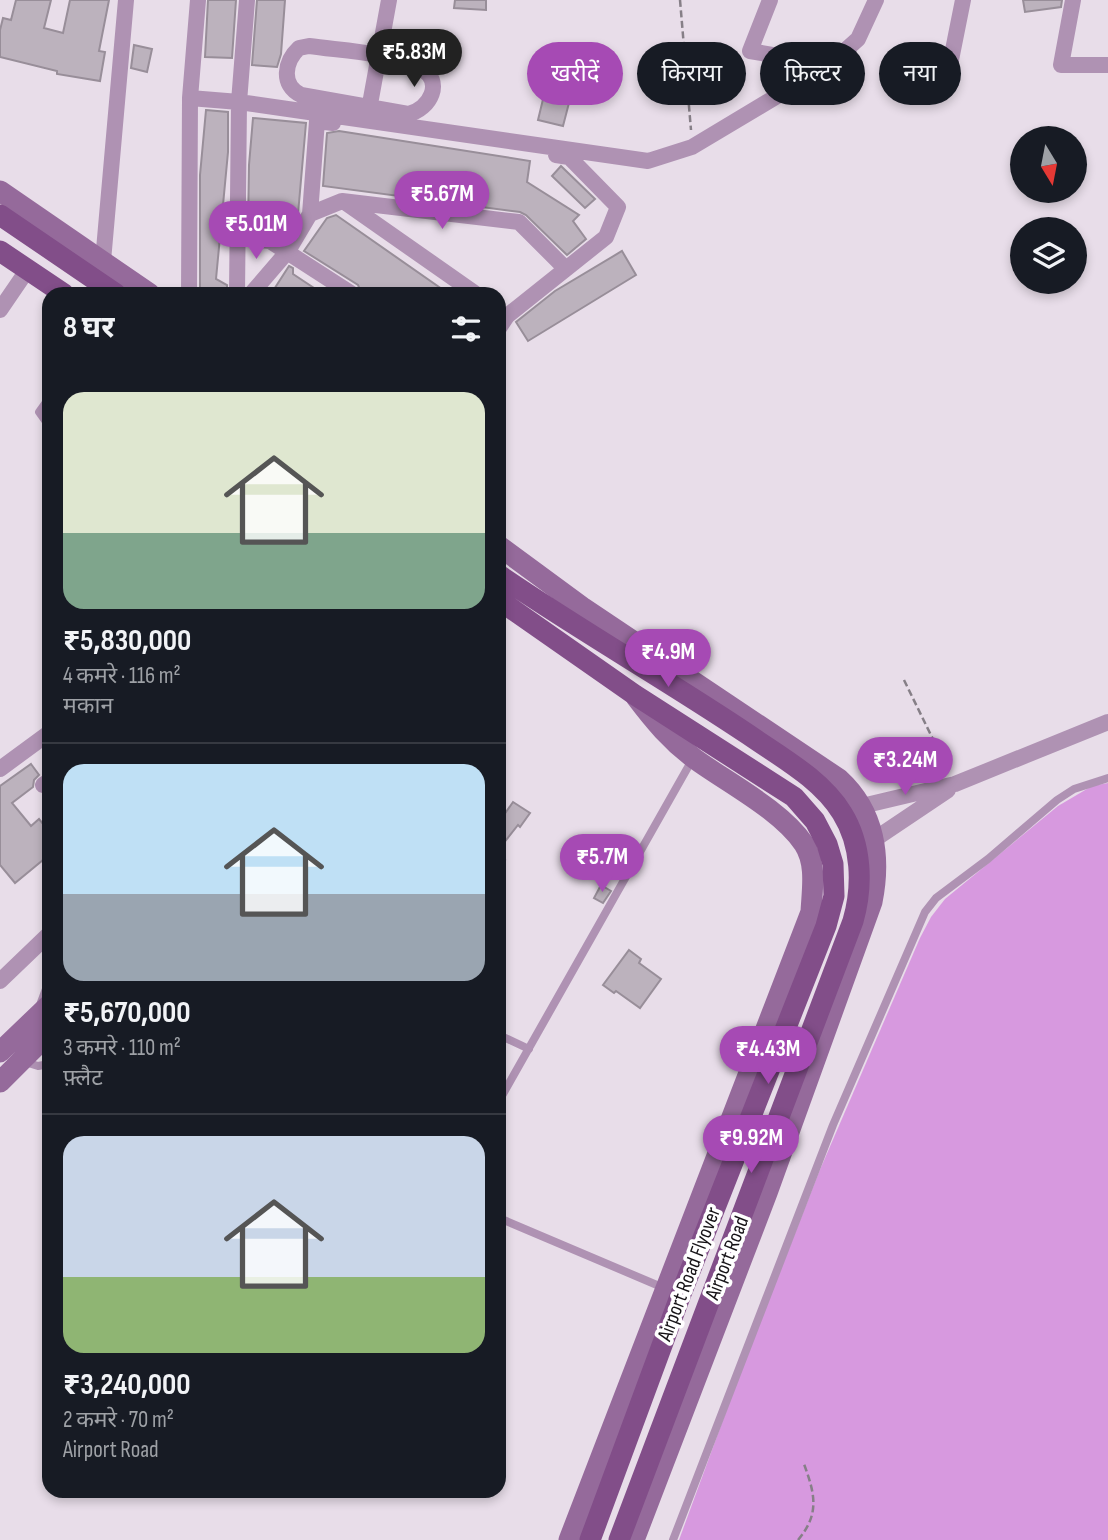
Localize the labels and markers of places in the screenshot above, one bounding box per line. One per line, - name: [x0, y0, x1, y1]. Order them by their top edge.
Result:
- pin: ₹5.83M: [357, 29, 471, 89]
- pin: ₹5.67M: [385, 172, 499, 231]
- pin: ₹5.01M: [199, 202, 313, 261]
- pin: ₹4.9M: [619, 630, 717, 689]
- pin: ₹3.24M: [848, 738, 962, 797]
- pin: ₹5.7M: [553, 834, 651, 894]
- pin: ₹4.43M: [711, 1026, 825, 1086]
- pin: ₹9.92M: [694, 1116, 808, 1175]

